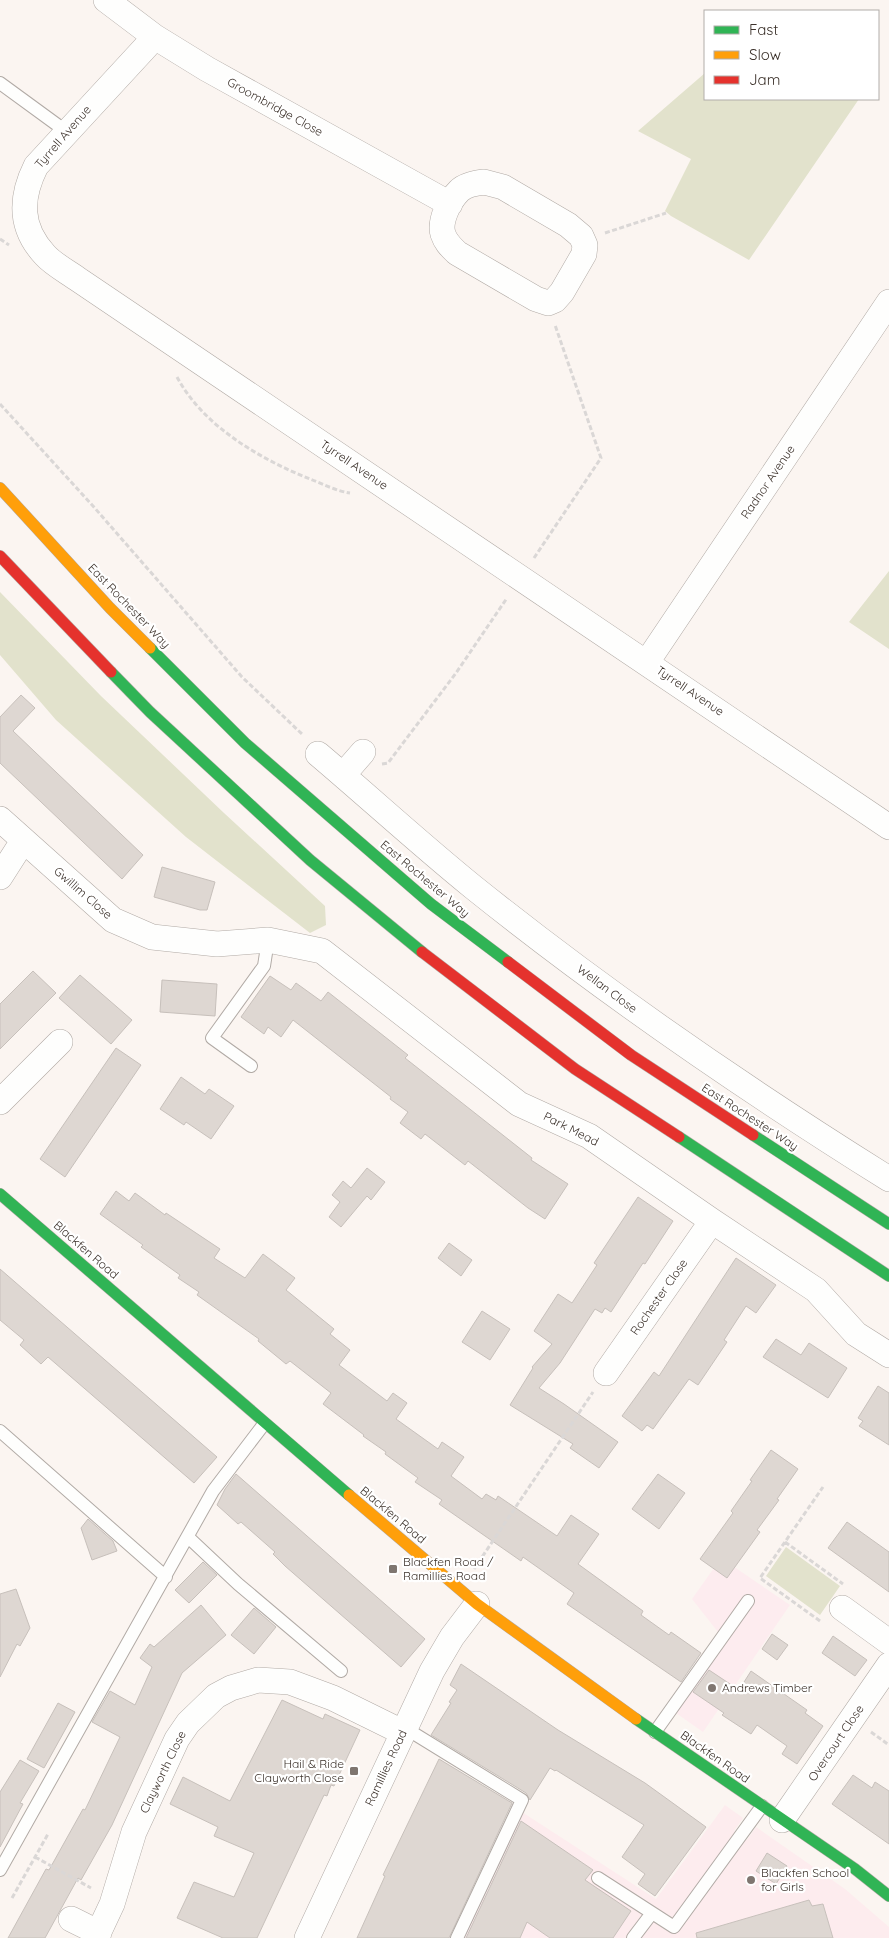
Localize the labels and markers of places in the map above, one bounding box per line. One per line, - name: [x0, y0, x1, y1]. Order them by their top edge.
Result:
- place label: Blackfen Road / Ramillies Road: [403, 1554, 494, 1583]
- marker: Blackfen Road / Ramillies Road: [387, 1563, 399, 1575]
- place label: Andrews Timber: [722, 1680, 813, 1695]
- marker: Andrews Timber: [706, 1682, 718, 1694]
- place label: Hail & Ride Clayworth Close: [254, 1756, 344, 1785]
- marker: Hail & Ride Clayworth Close: [348, 1765, 360, 1777]
- place label: Blackfen School for Girls: [761, 1865, 849, 1894]
- marker: Blackfen School for Girls: [745, 1874, 757, 1886]

